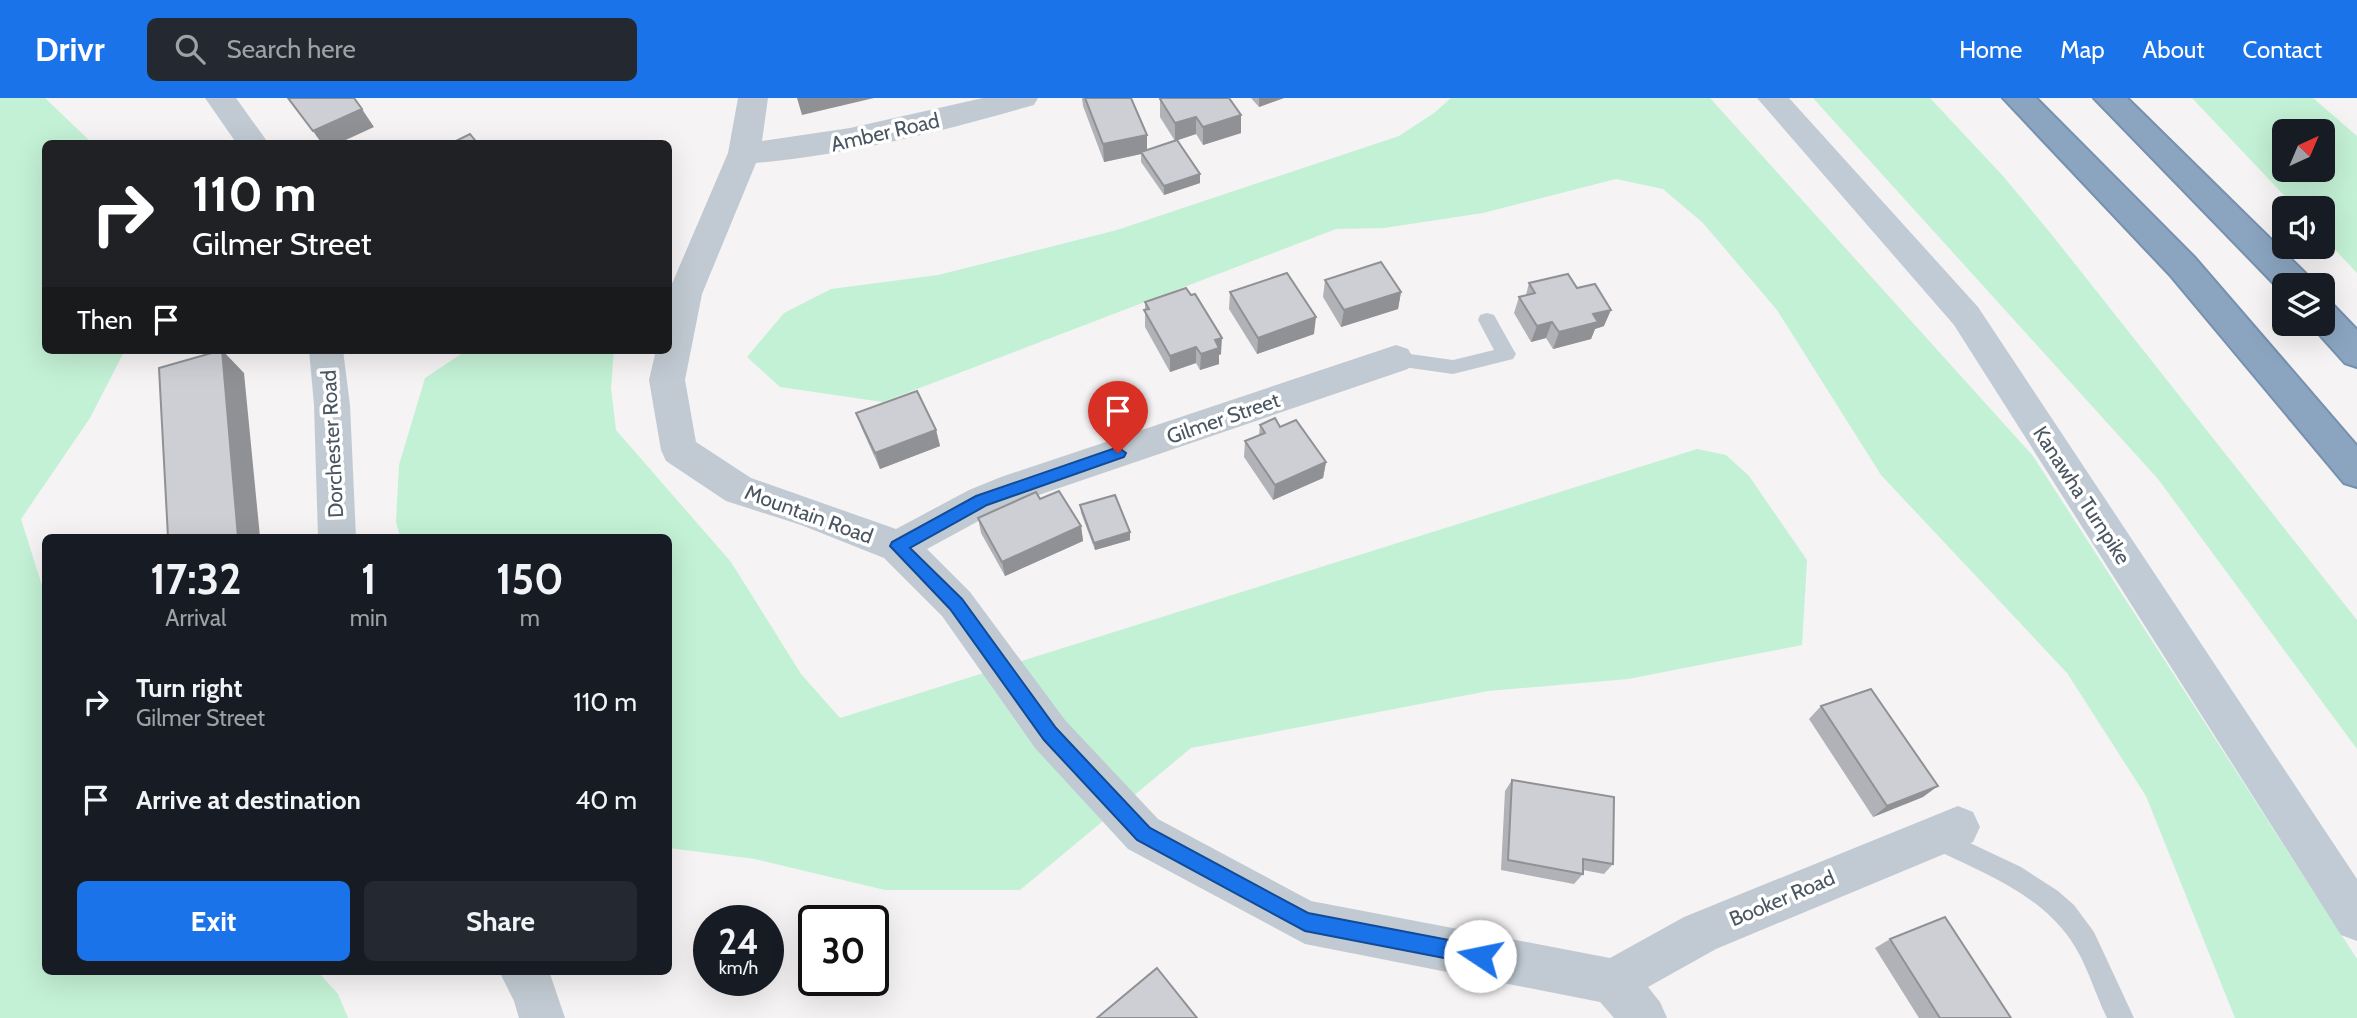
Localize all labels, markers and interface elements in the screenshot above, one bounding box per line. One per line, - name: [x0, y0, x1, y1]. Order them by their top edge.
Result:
- search box: [147, 18, 637, 81]
- text: Drivr: [35, 29, 105, 69]
- icon: search: [171, 30, 209, 68]
- text: Search here: [227, 33, 356, 65]
- text: Home: [1959, 35, 2022, 64]
- text: Map: [2060, 35, 2105, 64]
- text: About: [2143, 35, 2205, 64]
- text: Contact: [2243, 35, 2322, 64]
- street label: Amber Road: [828, 107, 942, 157]
- north arrow: [2272, 119, 2334, 182]
- map controls: [2272, 119, 2335, 336]
- text: 110 m: [192, 164, 316, 223]
- icon: right: [77, 168, 168, 259]
- button: sound: [2272, 196, 2335, 259]
- text: Gilmer Street: [192, 224, 372, 263]
- button: layers: [2272, 273, 2335, 336]
- icon: arrive: [147, 301, 185, 339]
- text: Then: [77, 304, 133, 336]
- street label: Dorchester Road: [316, 369, 348, 519]
- pin: [1088, 381, 1148, 453]
- street label: Gilmer Street: [1163, 387, 1283, 449]
- icon: arrive: [1099, 392, 1137, 430]
- street label: Kanawha Turnpike: [2028, 421, 2136, 569]
- street label: Mountain Road: [742, 479, 876, 549]
- text: 17:32: [150, 553, 241, 605]
- text: 1: [361, 553, 376, 605]
- text: 150: [496, 553, 564, 605]
- text: Arrival: [165, 604, 226, 632]
- text: min: [350, 604, 388, 632]
- text: m: [520, 604, 540, 632]
- text: Turn right: [136, 672, 242, 704]
- icon: right: [77, 683, 115, 721]
- text: 110 m: [573, 686, 637, 718]
- text: Gilmer Street: [136, 704, 265, 732]
- icon: arrive: [77, 781, 115, 819]
- text: Arrive at destination: [136, 784, 361, 816]
- text: 40 m: [575, 784, 637, 816]
- street label: Booker Road: [1725, 865, 1839, 931]
- button: Exit: [77, 881, 350, 961]
- button: Share: [364, 881, 637, 961]
- speed limit sign: 30: [798, 905, 889, 996]
- position arrow: [1443, 919, 1517, 993]
- text: 24: [718, 920, 759, 963]
- text: km/h: [719, 957, 758, 979]

